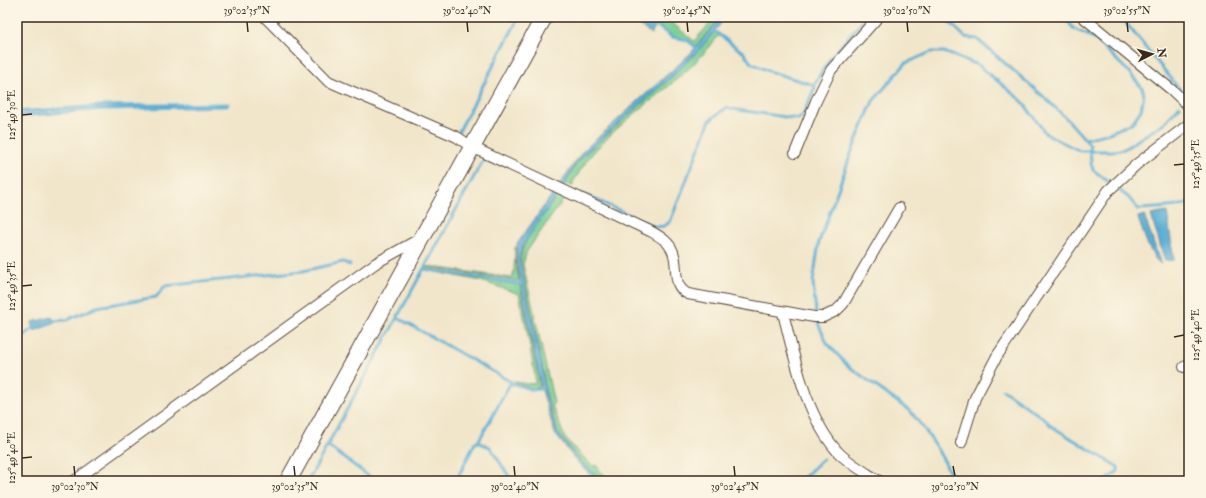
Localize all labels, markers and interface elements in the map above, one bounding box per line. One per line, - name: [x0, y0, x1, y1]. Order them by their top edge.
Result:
- text: 39°02'35"N: [224, 5, 270, 17]
- text: 39°02'40"N: [442, 5, 492, 17]
- text: 39°02'45"N: [663, 5, 711, 17]
- text: 39°02'50"N: [883, 5, 931, 17]
- text: 39°02'55"N: [1103, 5, 1151, 17]
- north arrow: [1132, 34, 1172, 74]
- text: N: [1154, 46, 1169, 60]
- text: 125°49'30"E: [6, 90, 18, 140]
- text: 125°49'35"E: [1190, 139, 1202, 189]
- text: 125°49'35"E: [6, 261, 18, 311]
- text: 125°49'40"E: [1190, 309, 1202, 361]
- text: 125°49'40"E: [6, 432, 18, 484]
- text: 39°02'30"N: [51, 481, 99, 493]
- text: 39°02'35"N: [272, 481, 318, 493]
- text: 39°02'40"N: [490, 481, 540, 493]
- text: 39°02'45"N: [711, 481, 759, 493]
- text: 39°02'50"N: [931, 481, 979, 493]

